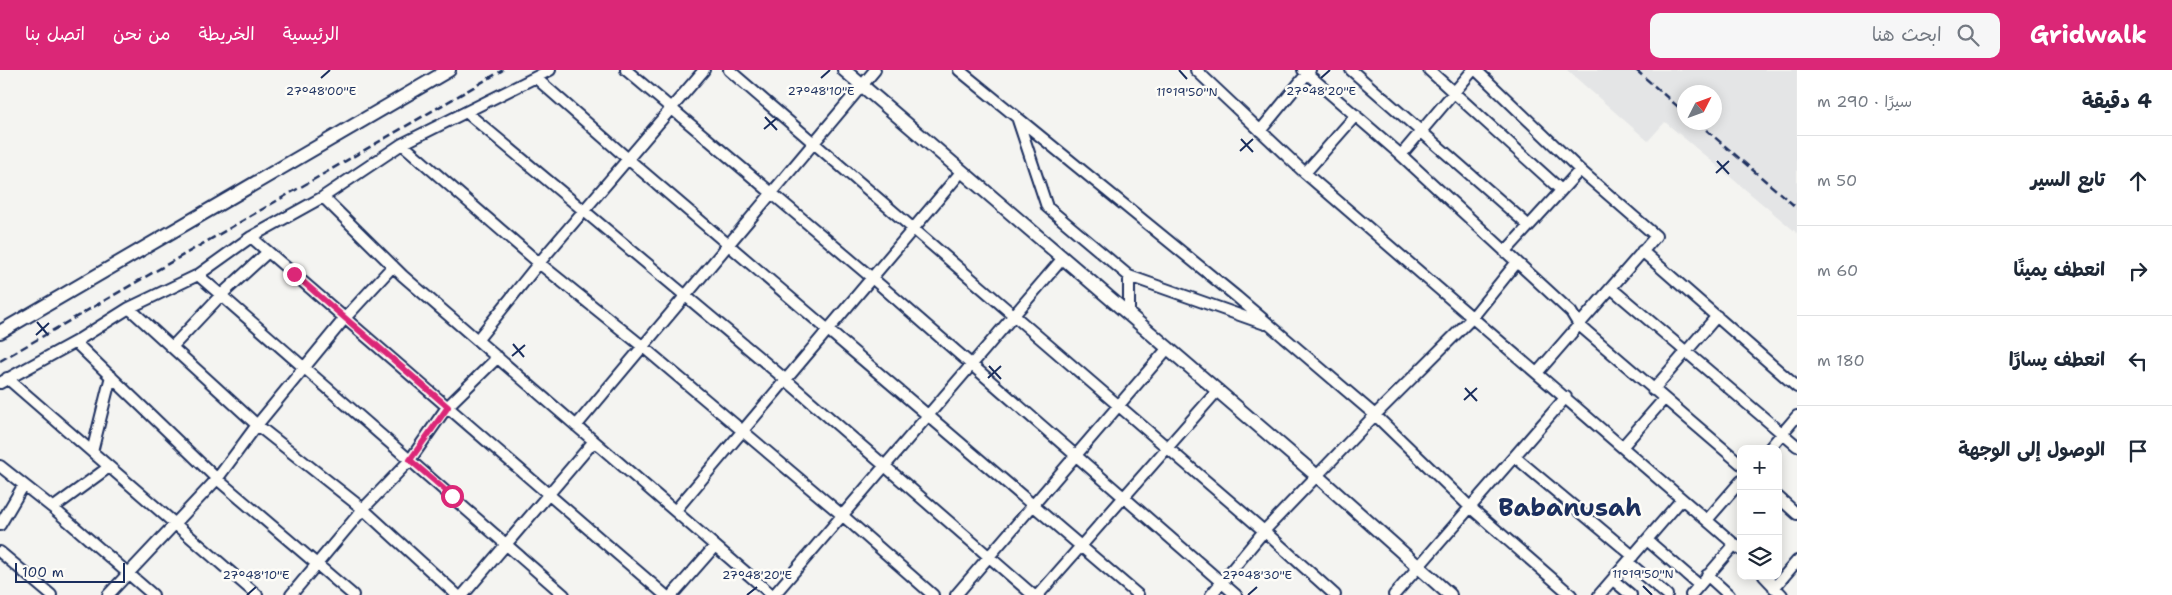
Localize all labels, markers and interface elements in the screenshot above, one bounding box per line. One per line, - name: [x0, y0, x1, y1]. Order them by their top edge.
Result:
- search box: [1650, 13, 2000, 58]
- text: Gridwalk: [2030, 19, 2147, 51]
- icon: search: [1954, 21, 1982, 49]
- text: اتصل بنا: [25, 22, 85, 46]
- text: من نحن: [113, 22, 171, 46]
- text: الخريطة: [199, 22, 255, 46]
- text: الرئيسية: [283, 22, 339, 46]
- text: ابحث هنا: [1872, 22, 1942, 47]
- text: 27°48'00"E: [286, 83, 356, 99]
- text: 27°48'10"E: [787, 83, 855, 99]
- text: 27°48'20"E: [1286, 83, 1356, 99]
- text: 11°19'50"N: [1156, 84, 1218, 100]
- north arrow: [1677, 85, 1722, 130]
- text: 4 دقيقة: [2082, 87, 2152, 115]
- text: سيرًا · 290 m: [1817, 91, 1912, 112]
- text: تابع السير: [2031, 167, 2105, 192]
- icon: ahead: [2124, 167, 2152, 195]
- text: 50 m: [1817, 170, 1857, 191]
- text: انعطف يمينًا: [2014, 257, 2105, 282]
- icon: right: [2124, 257, 2152, 285]
- text: 60 m: [1817, 260, 1858, 281]
- route end: [283, 263, 306, 286]
- text: انعطف يسارًا: [2009, 347, 2105, 372]
- icon: left: [2124, 347, 2152, 375]
- text: 180 m: [1817, 350, 1865, 371]
- text: الوصول إلى الوجهة: [1958, 437, 2105, 462]
- icon: arrive: [2124, 437, 2152, 465]
- map controls: [1737, 445, 1782, 580]
- button: +: [1737, 445, 1782, 490]
- route start: [441, 485, 464, 508]
- district label: Babanusah: [1498, 490, 1642, 524]
- button: −: [1737, 490, 1782, 535]
- button: layers: [1737, 535, 1782, 580]
- scale bar: [15, 560, 125, 583]
- text: 100 m: [22, 563, 64, 581]
- text: 11°19'50"N: [1612, 566, 1674, 582]
- text: 27°48'10"E: [222, 567, 290, 583]
- text: 27°48'20"E: [722, 567, 792, 583]
- text: 27°48'30"E: [1222, 567, 1292, 583]

